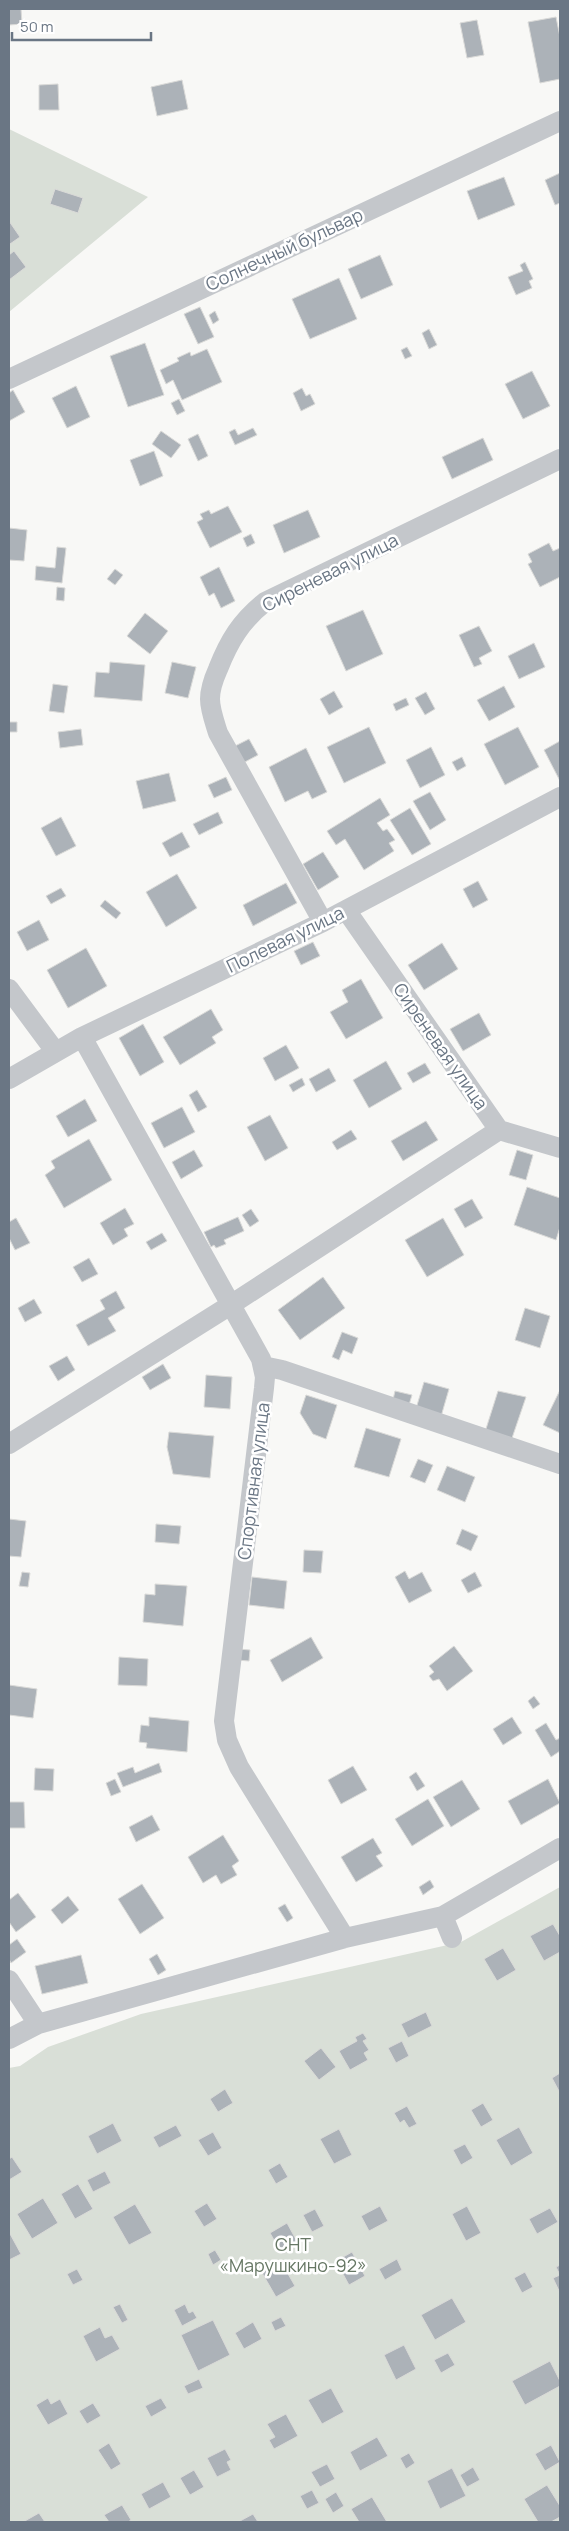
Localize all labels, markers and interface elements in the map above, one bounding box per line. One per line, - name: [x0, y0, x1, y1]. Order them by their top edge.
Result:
- scale bar: [12, 10, 151, 42]
- text: 50 m: [20, 16, 54, 37]
- street label: Солнечный бульвар: [202, 202, 366, 296]
- street label: Сиреневая улица: [258, 527, 402, 617]
- street label: Полевая улица: [222, 900, 348, 978]
- street label: Сиреневая улица: [388, 978, 494, 1114]
- street label: Спортивная улица: [231, 1401, 275, 1561]
- park label: СНТ «Марушкино-92»: [219, 2232, 367, 2277]

